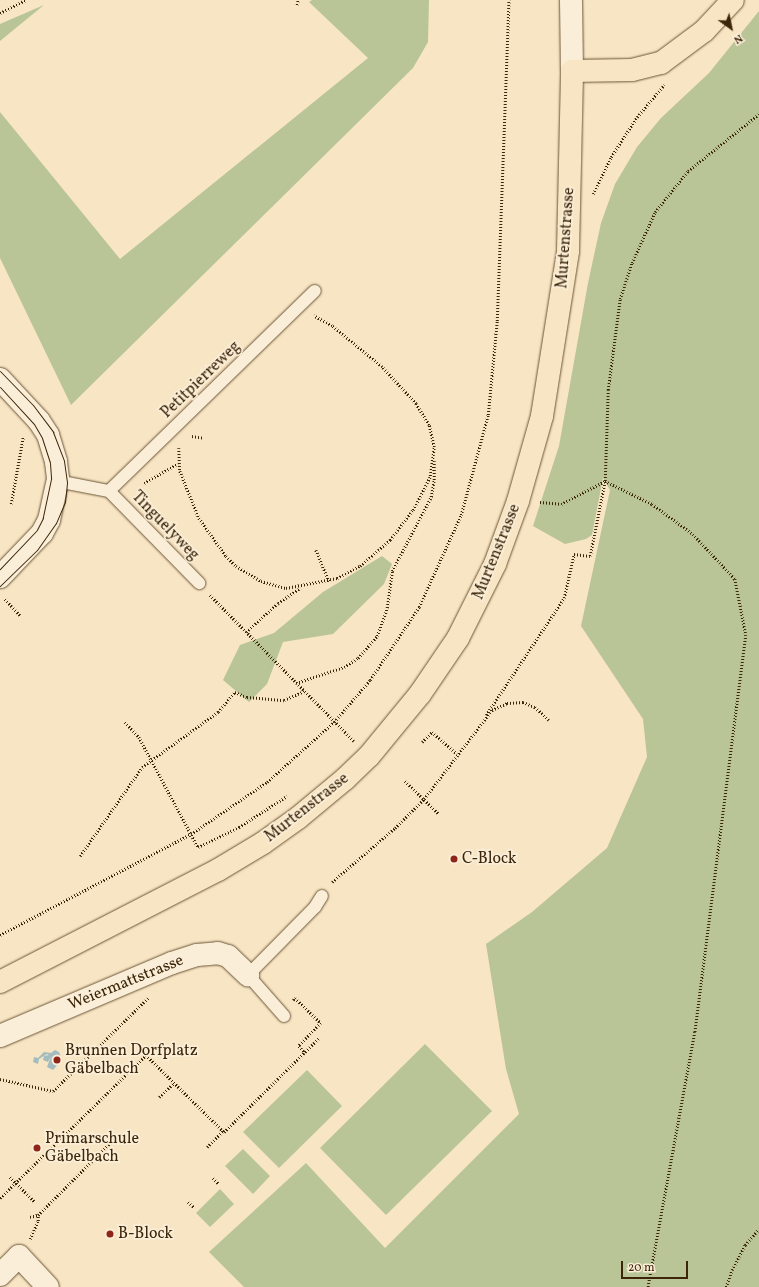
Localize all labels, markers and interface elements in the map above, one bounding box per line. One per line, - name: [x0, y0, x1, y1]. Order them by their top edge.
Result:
- north arrow: [711, 8, 751, 48]
- text: N: [730, 30, 745, 47]
- street label: Murtenstrasse: [553, 187, 579, 289]
- street label: Petitpierreweg: [157, 337, 245, 423]
- street label: Tinguelyweg: [127, 487, 203, 565]
- street label: Murtenstrasse: [469, 501, 525, 603]
- street label: Murtenstrasse: [261, 769, 353, 847]
- place label: C-Block: [462, 849, 516, 869]
- marker: C-Block: [449, 854, 459, 864]
- street label: Weiermattstrasse: [65, 951, 187, 1015]
- place label: Brunnen Dorfplatz Gäbelbach: [65, 1041, 198, 1079]
- marker: Brunnen Dorfplatz Gäbelbach: [52, 1055, 62, 1065]
- place label: Primarschule Gäbelbach: [45, 1129, 139, 1167]
- marker: Primarschule Gäbelbach: [32, 1143, 42, 1153]
- place label: B-Block: [118, 1224, 173, 1244]
- marker: B-Block: [105, 1229, 115, 1239]
- scale bar: [623, 1253, 690, 1279]
- text: 20 m: [628, 1260, 655, 1276]

